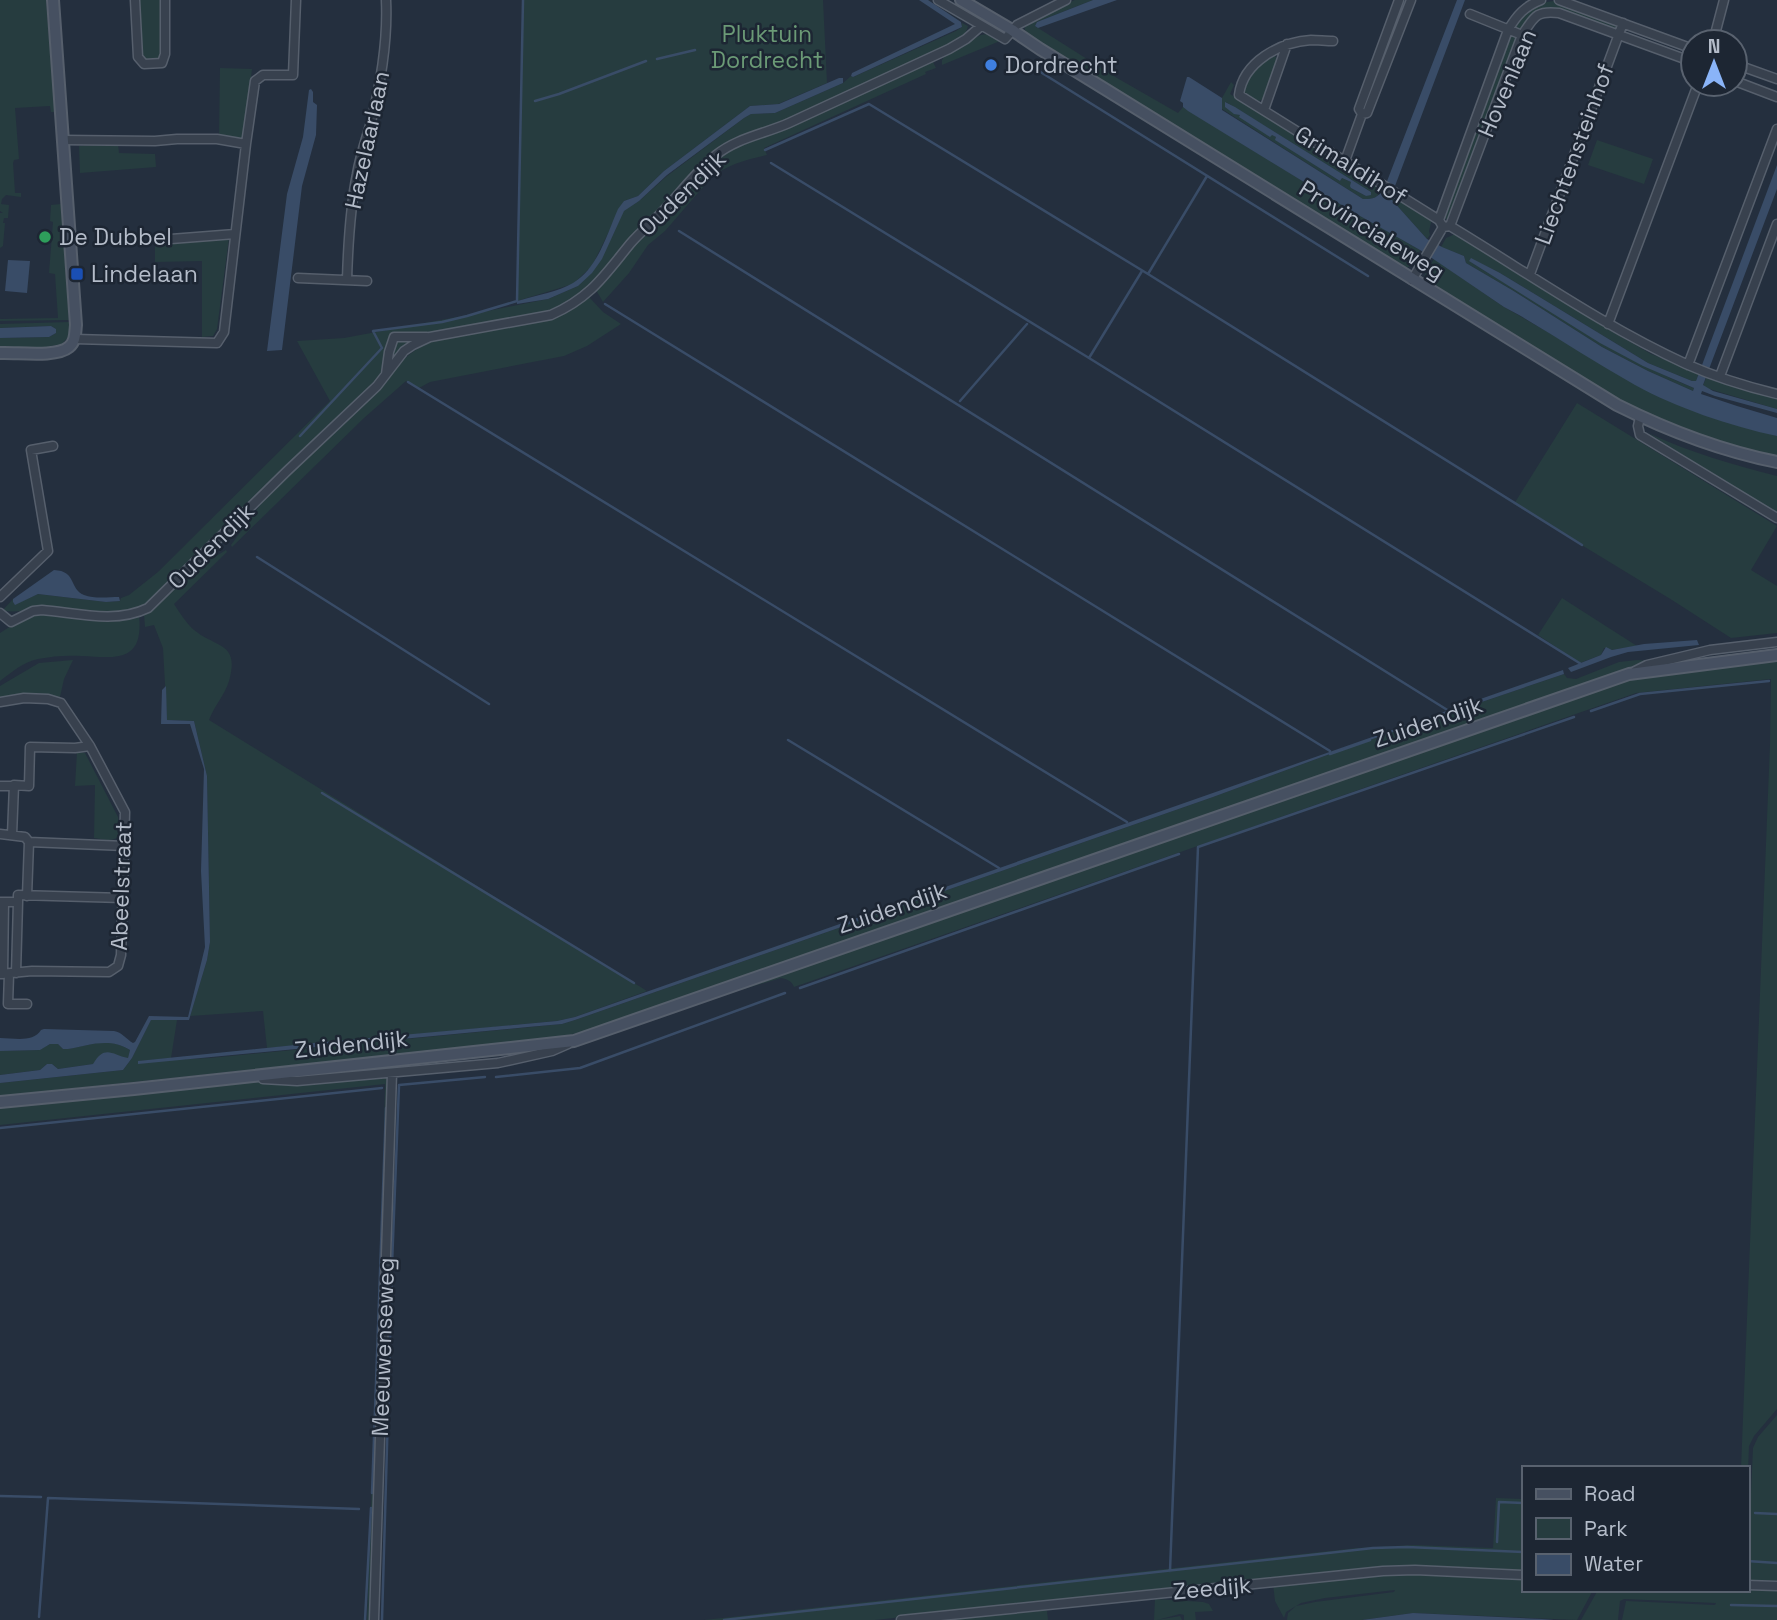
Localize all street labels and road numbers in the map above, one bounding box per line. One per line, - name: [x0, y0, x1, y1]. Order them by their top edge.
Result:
- street label: Hovenlaan: [1471, 24, 1543, 142]
- street label: Liechtensteinhof: [1527, 59, 1621, 249]
- street label: Hazelaarlaan: [338, 68, 396, 212]
- street label: Grimaldihof: [1289, 119, 1413, 211]
- street label: Oudendijk: [632, 144, 732, 242]
- street label: Provincialeweg: [1294, 173, 1450, 287]
- street label: Oudendijk: [161, 496, 261, 596]
- street label: Zuidendijk: [1369, 689, 1487, 755]
- street label: Abeelstraat: [104, 821, 138, 951]
- street label: Zuidendijk: [833, 875, 951, 941]
- street label: Zuidendijk: [293, 1023, 409, 1065]
- street label: Meeuwenseweg: [365, 1257, 401, 1437]
- street label: Zeedijk: [1172, 1570, 1252, 1606]

